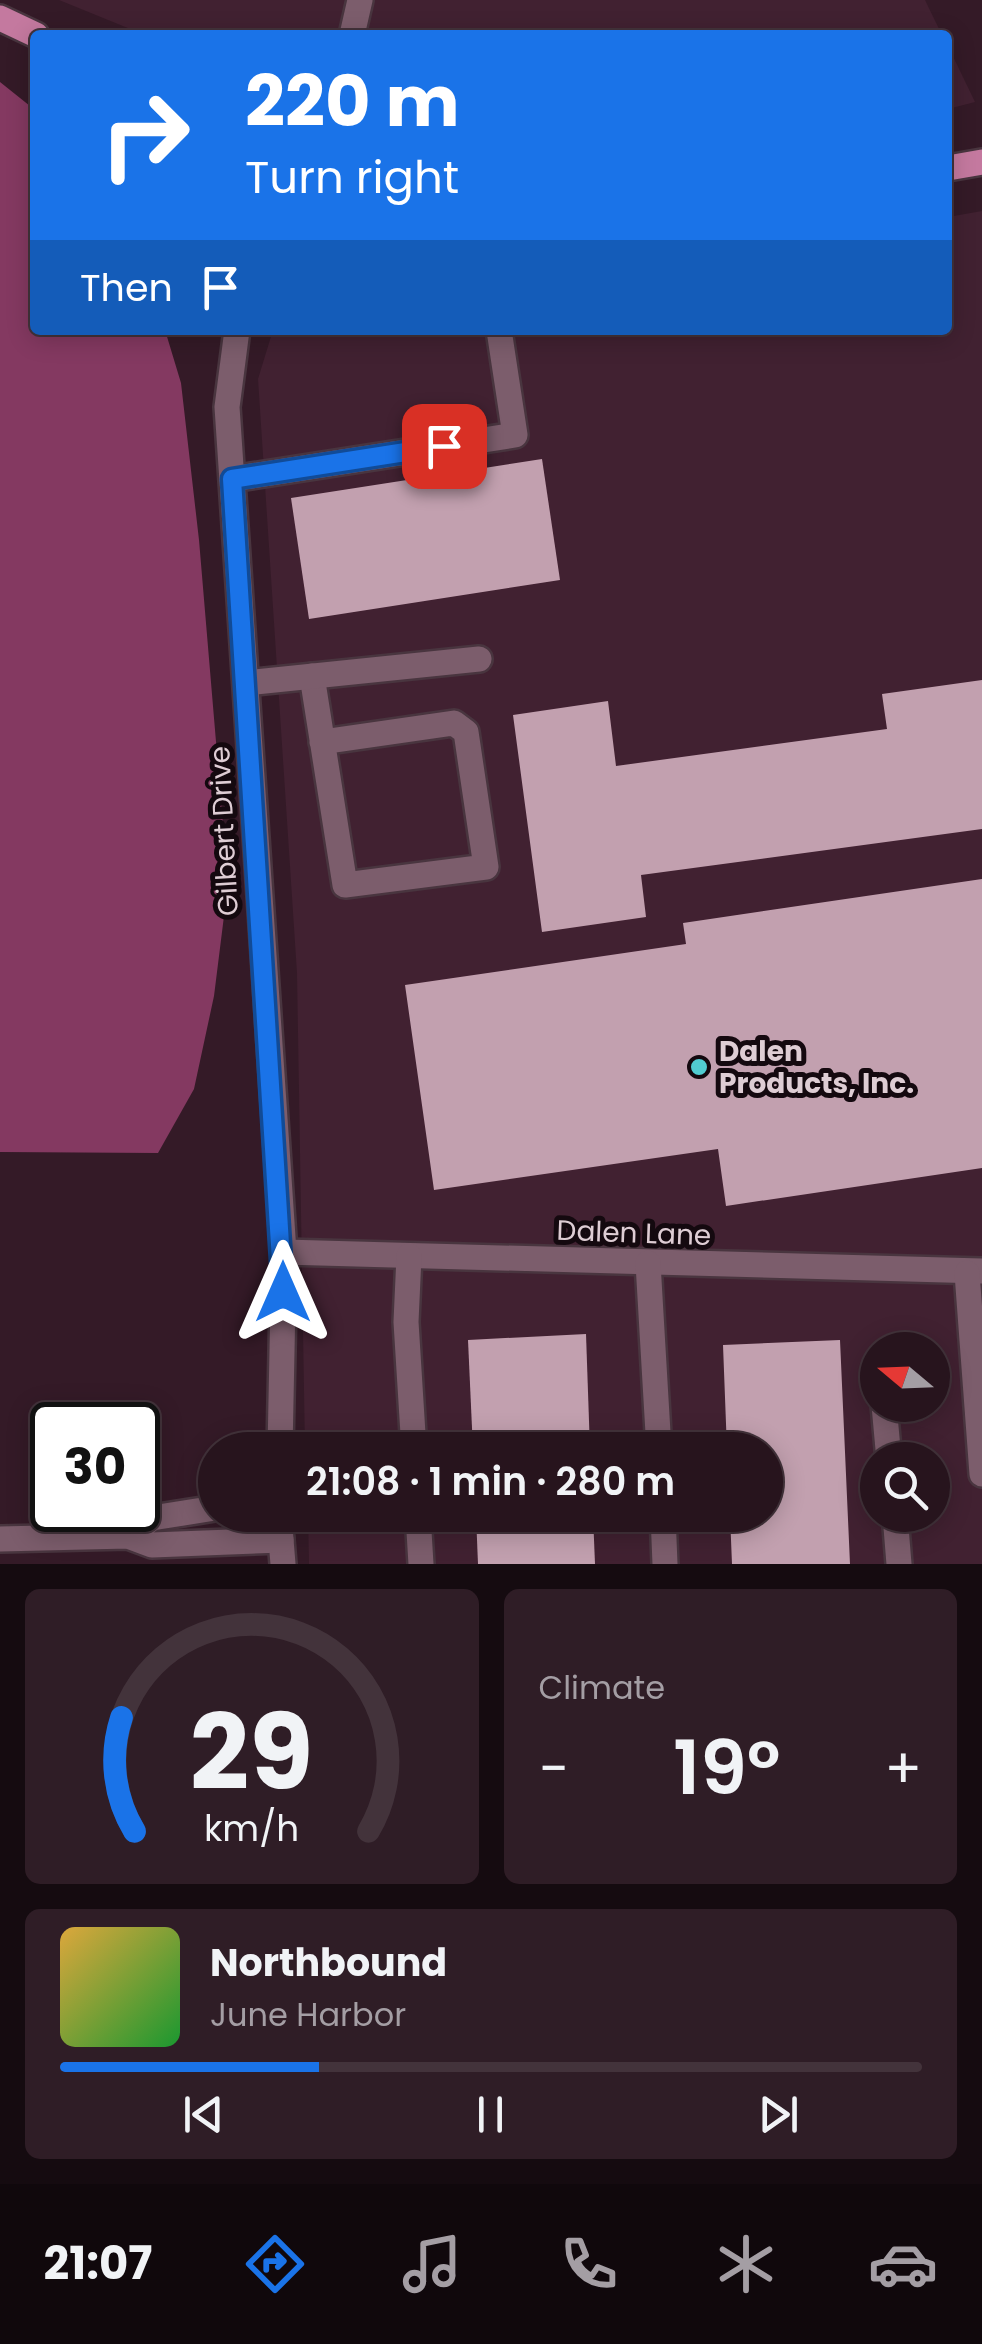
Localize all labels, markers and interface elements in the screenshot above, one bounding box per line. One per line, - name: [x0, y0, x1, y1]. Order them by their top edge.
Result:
- text: 220 m: [245, 52, 460, 151]
- icon: right: [80, 70, 210, 200]
- text: Turn right: [245, 146, 459, 209]
- icon: arrive: [193, 260, 248, 315]
- text: Then: [80, 261, 173, 314]
- pin: [402, 404, 487, 489]
- icon: arrive: [417, 419, 472, 474]
- street label: Gilbert Drive: [200, 745, 248, 917]
- place label: Dalen Products, Inc.: [719, 1032, 914, 1103]
- marker: Dalen Products, Inc.: [688, 1056, 710, 1078]
- street label: Dalen Lane: [556, 1211, 712, 1255]
- position arrow: [231, 1240, 335, 1344]
- north arrow: [860, 1332, 950, 1422]
- map controls: [860, 1332, 950, 1532]
- speed limit sign: 30: [30, 1402, 160, 1532]
- button: search: [860, 1442, 950, 1532]
- text: 21:08 · 1 min · 280 m: [306, 1455, 675, 1508]
- text: Climate: [539, 1665, 665, 1710]
- text: 29: [190, 1680, 313, 1825]
- text: 19°: [673, 1715, 780, 1820]
- text: −: [539, 1730, 569, 1807]
- text: +: [884, 1730, 922, 1807]
- text: km/h: [204, 1803, 299, 1854]
- text: Northbound: [210, 1936, 447, 1989]
- text: June Harbor: [210, 1992, 406, 2037]
- icon: previous: [176, 2087, 231, 2142]
- icon: pause: [463, 2087, 518, 2142]
- icon: next: [751, 2087, 806, 2142]
- icon: directions: [240, 2229, 310, 2299]
- icon: music: [397, 2229, 467, 2299]
- icon: phone: [554, 2229, 624, 2299]
- icon: climate: [711, 2229, 781, 2299]
- icon: car: [868, 2229, 938, 2299]
- text: 21:07: [44, 2232, 152, 2295]

